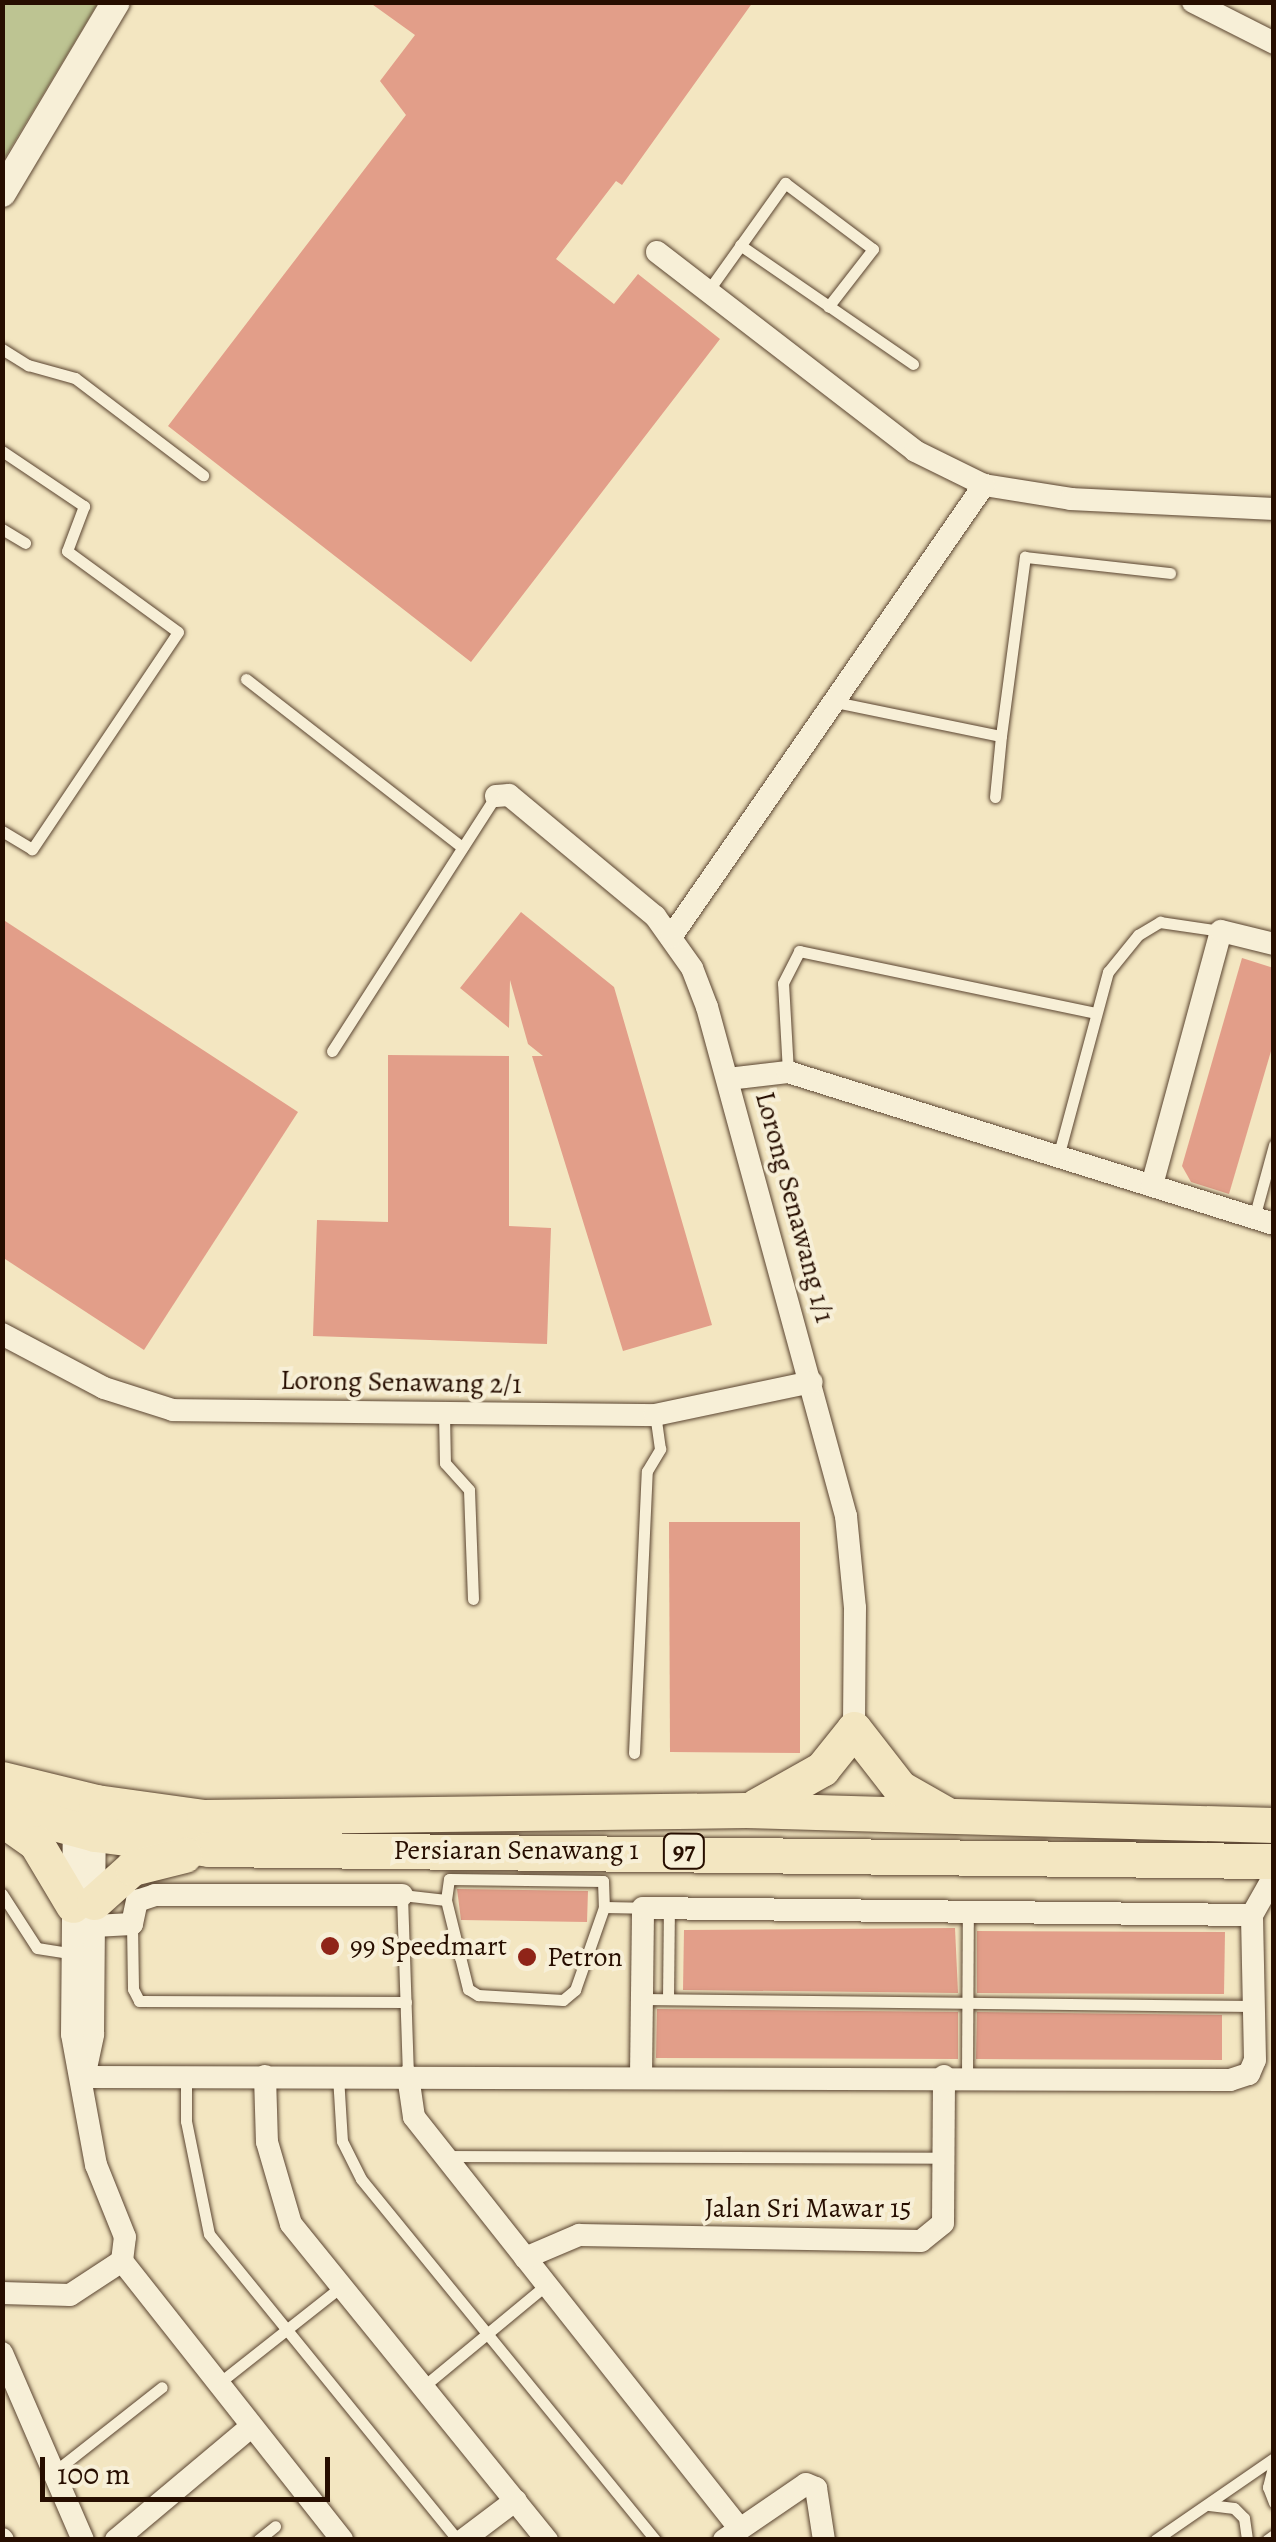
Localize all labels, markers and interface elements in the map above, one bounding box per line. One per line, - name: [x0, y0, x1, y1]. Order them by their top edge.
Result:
- street label: Lorong Senawang 1/1: [748, 1088, 842, 1326]
- street label: Lorong Senawang 2/1: [280, 1363, 522, 1401]
- road number: 97: [662, 1831, 706, 1871]
- street label: Persiaran Senawang 1: [393, 1833, 639, 1867]
- place label: 99 Speedmart: [350, 1929, 507, 1963]
- marker: 99 Speedmart: [319, 1935, 341, 1957]
- place label: Petron: [547, 1940, 623, 1974]
- marker: Petron: [516, 1946, 538, 1968]
- street label: Jalan Sri Mawar 15: [704, 2191, 912, 2225]
- scale bar: [45, 2437, 335, 2499]
- text: 100 m: [57, 2454, 130, 2494]

